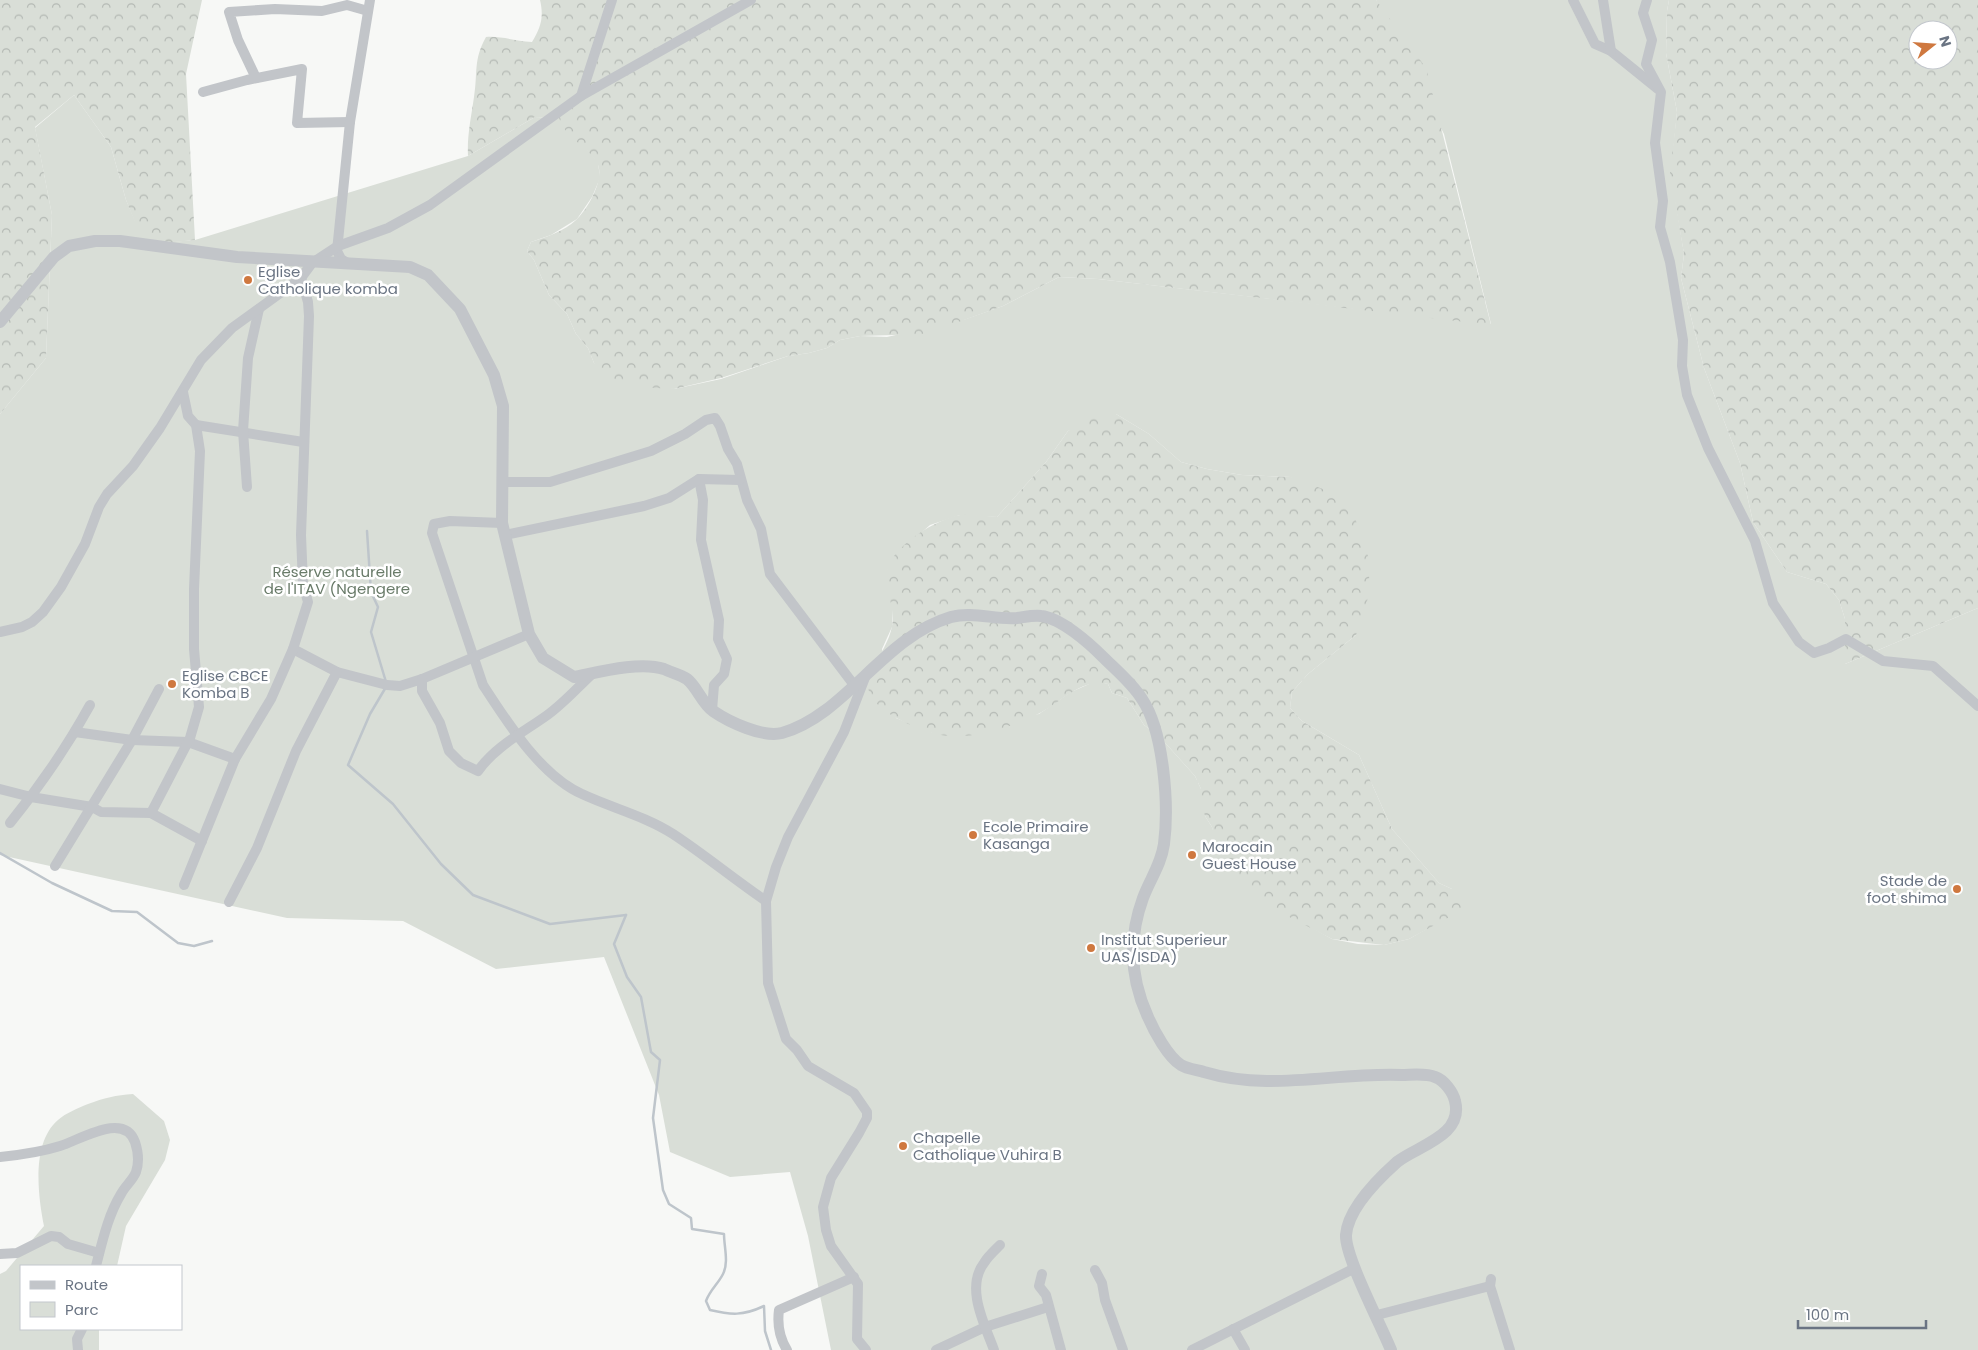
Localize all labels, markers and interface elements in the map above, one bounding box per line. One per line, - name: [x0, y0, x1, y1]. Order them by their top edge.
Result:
- north arrow: [1908, 20, 1958, 70]
- text: N: [1934, 33, 1957, 49]
- place label: Eglise Catholique komba: [258, 261, 398, 299]
- marker: Eglise Catholique komba: [242, 274, 254, 286]
- park label: Réserve naturelle de l'ITAV (Ngengere: [264, 561, 410, 599]
- place label: Eglise CBCE Komba B: [182, 665, 268, 703]
- marker: Eglise CBCE Komba B: [166, 678, 178, 690]
- place label: Ecole Primaire Kasanga: [983, 816, 1089, 854]
- marker: Ecole Primaire Kasanga: [967, 829, 979, 841]
- place label: Marocain Guest House: [1202, 836, 1297, 874]
- marker: Marocain Guest House: [1186, 849, 1198, 861]
- place label: Stade de foot shima: [1867, 870, 1947, 908]
- marker: Stade de foot shima: [1951, 883, 1963, 895]
- place label: Institut Superieur UAS/ISDA): [1101, 929, 1228, 967]
- marker: Institut Superieur UAS/ISDA): [1085, 942, 1097, 954]
- place label: Chapelle Catholique Vuhira B: [913, 1127, 1062, 1165]
- marker: Chapelle Catholique Vuhira B: [897, 1140, 909, 1152]
- legend: [20, 1265, 182, 1330]
- text: Route: [65, 1274, 108, 1295]
- scale bar: [1798, 1298, 1926, 1330]
- text: Parc: [65, 1299, 99, 1320]
- text: 100 m: [1806, 1304, 1849, 1325]

